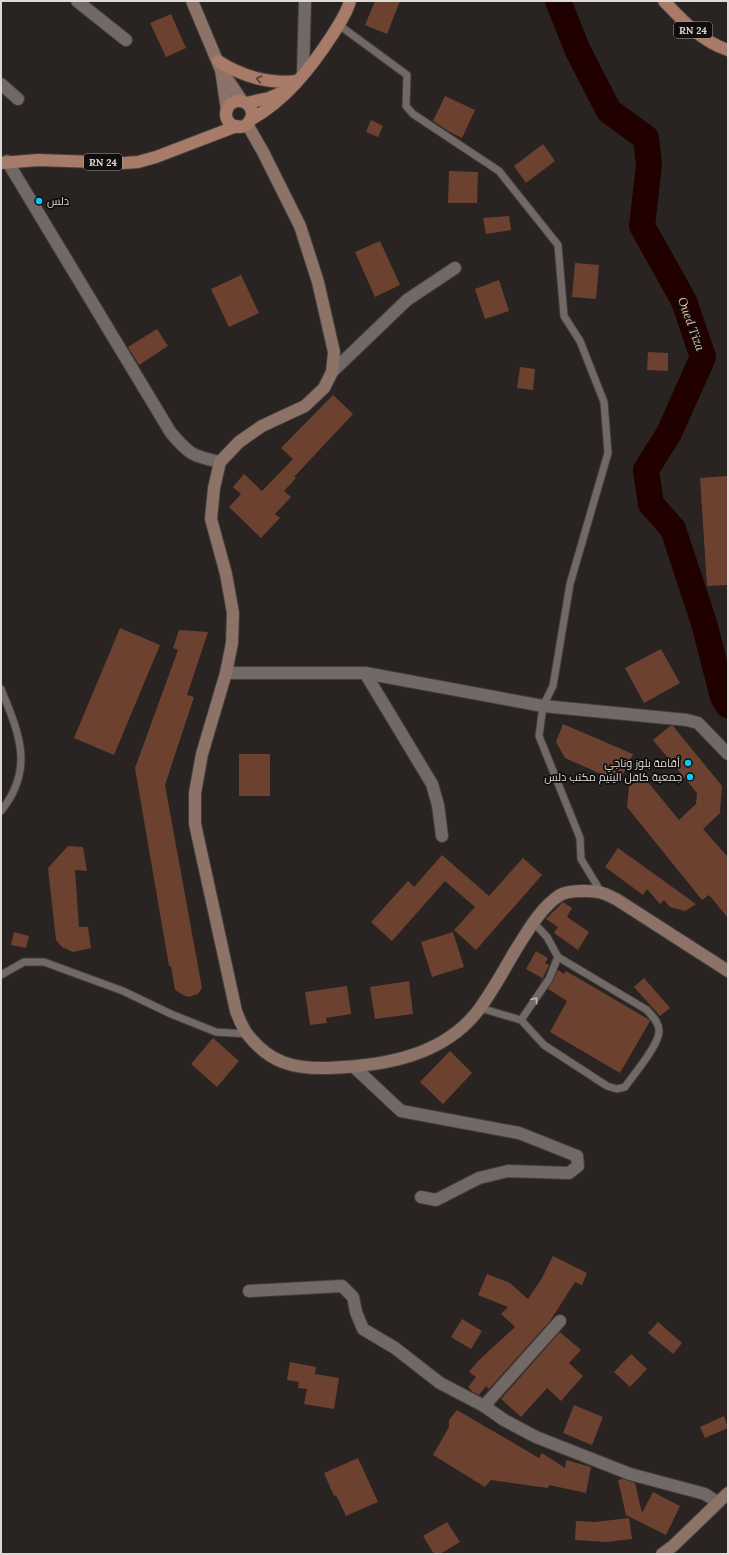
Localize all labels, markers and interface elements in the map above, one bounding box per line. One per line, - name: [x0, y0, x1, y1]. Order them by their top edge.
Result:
- road number: RN 24: [674, 22, 712, 38]
- one-way arrow: [255, 76, 262, 84]
- road number: RN 24: [84, 154, 122, 170]
- place label: دلس: [47, 194, 69, 208]
- marker: دلس: [34, 196, 44, 206]
- water label: Oued Tiza: [675, 295, 708, 353]
- place label: أقامة بلوز وناجي: [604, 756, 680, 772]
- marker: أقامة بلوز وناجي: [683, 758, 693, 768]
- place label: جمعية كافل اليتيم مكتب دلس: [544, 770, 682, 785]
- marker: جمعية كافل اليتيم مكتب دلس: [685, 772, 695, 782]
- one-way arrow: [530, 997, 537, 1004]

